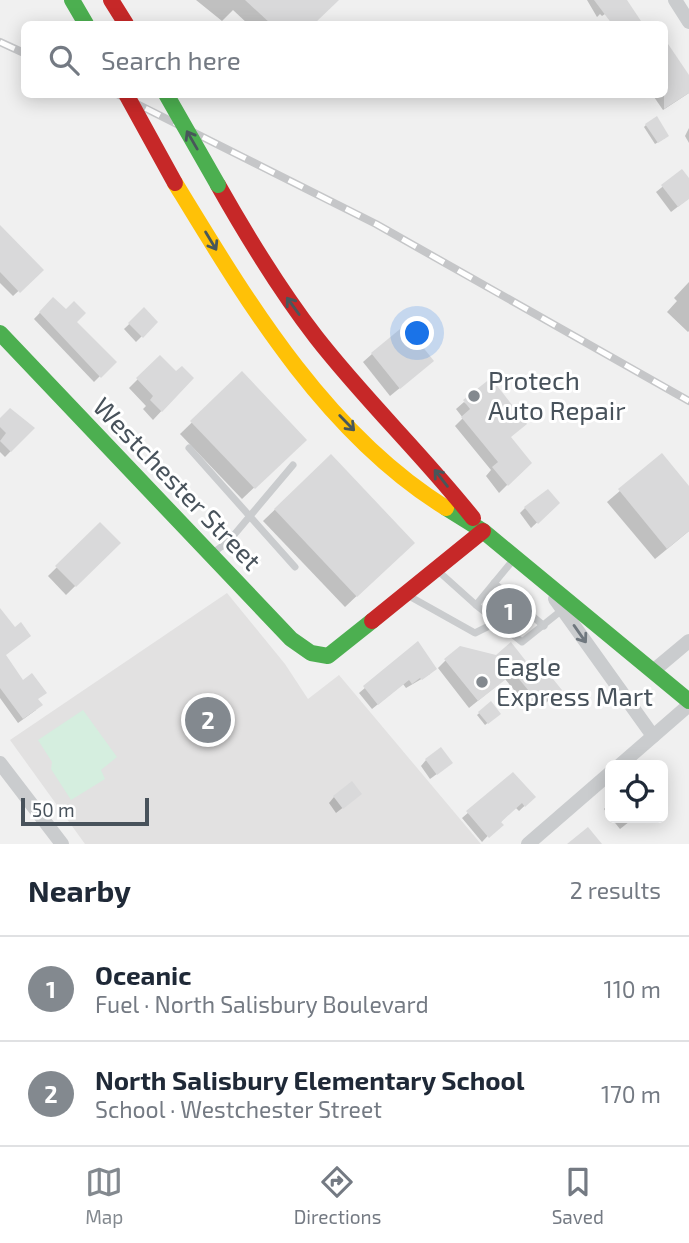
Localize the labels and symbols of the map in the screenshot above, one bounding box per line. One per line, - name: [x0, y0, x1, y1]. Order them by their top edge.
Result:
- one-way arrow: [185, 130, 199, 150]
- one-way arrow: [204, 231, 218, 251]
- one-way arrow: [286, 296, 301, 315]
- your location: [400, 316, 434, 350]
- place label: Protech Auto Repair: [488, 364, 626, 425]
- marker: Protech Auto Repair: [466, 388, 482, 404]
- street label: Westchester Street: [88, 390, 269, 576]
- one-way arrow: [338, 414, 355, 431]
- one-way arrow: [434, 469, 449, 487]
- pin: 1: [486, 585, 532, 637]
- one-way arrow: [573, 624, 587, 643]
- place label: Eagle Express Mart: [496, 650, 653, 711]
- marker: Eagle Express Mart: [474, 674, 490, 690]
- pin: 2: [185, 694, 231, 746]
- scale bar: [21, 795, 149, 827]

